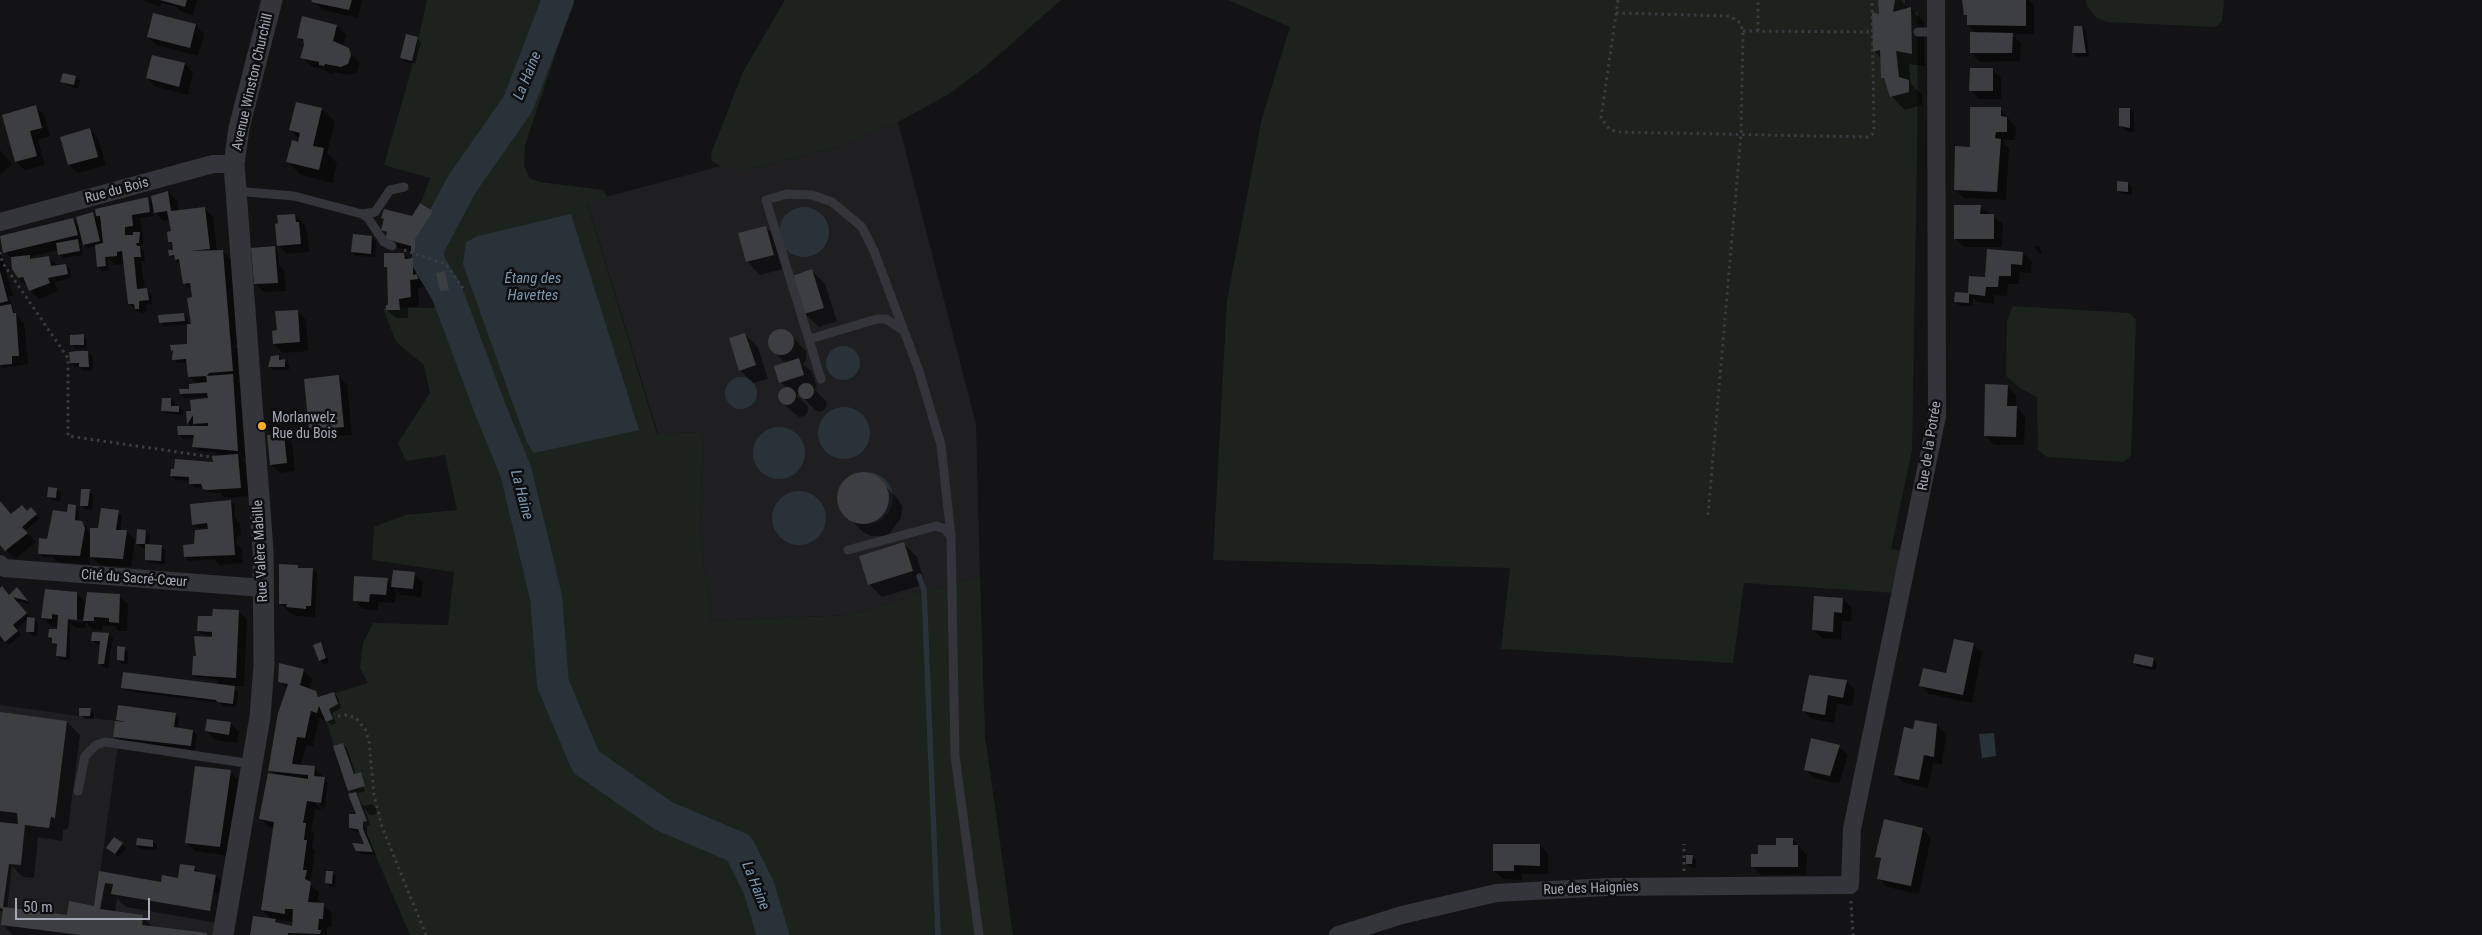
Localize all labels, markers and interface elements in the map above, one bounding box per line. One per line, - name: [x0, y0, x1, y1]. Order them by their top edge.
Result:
- street label: Avenue Winston Churchill: [229, 12, 277, 152]
- water label: La Haine: [510, 49, 546, 103]
- street label: Rue du Bois: [83, 174, 151, 208]
- water label: Étang des Havettes: [505, 270, 561, 305]
- street label: Rue de la Potrée: [1915, 400, 1945, 492]
- place label: Morlanwelz Rue du Bois: [272, 410, 337, 442]
- marker: Morlanwelz Rue du Bois: [256, 420, 268, 432]
- water label: La Haine: [506, 468, 536, 522]
- street label: Rue Valère Mabille: [250, 499, 272, 603]
- street label: Cité du Sacré-Cœur: [80, 567, 188, 591]
- water label: La Haine: [737, 859, 773, 913]
- street label: Rue des Haignies: [1543, 879, 1639, 899]
- scale bar: [18, 888, 152, 920]
- text: 50 m: [23, 898, 53, 916]

